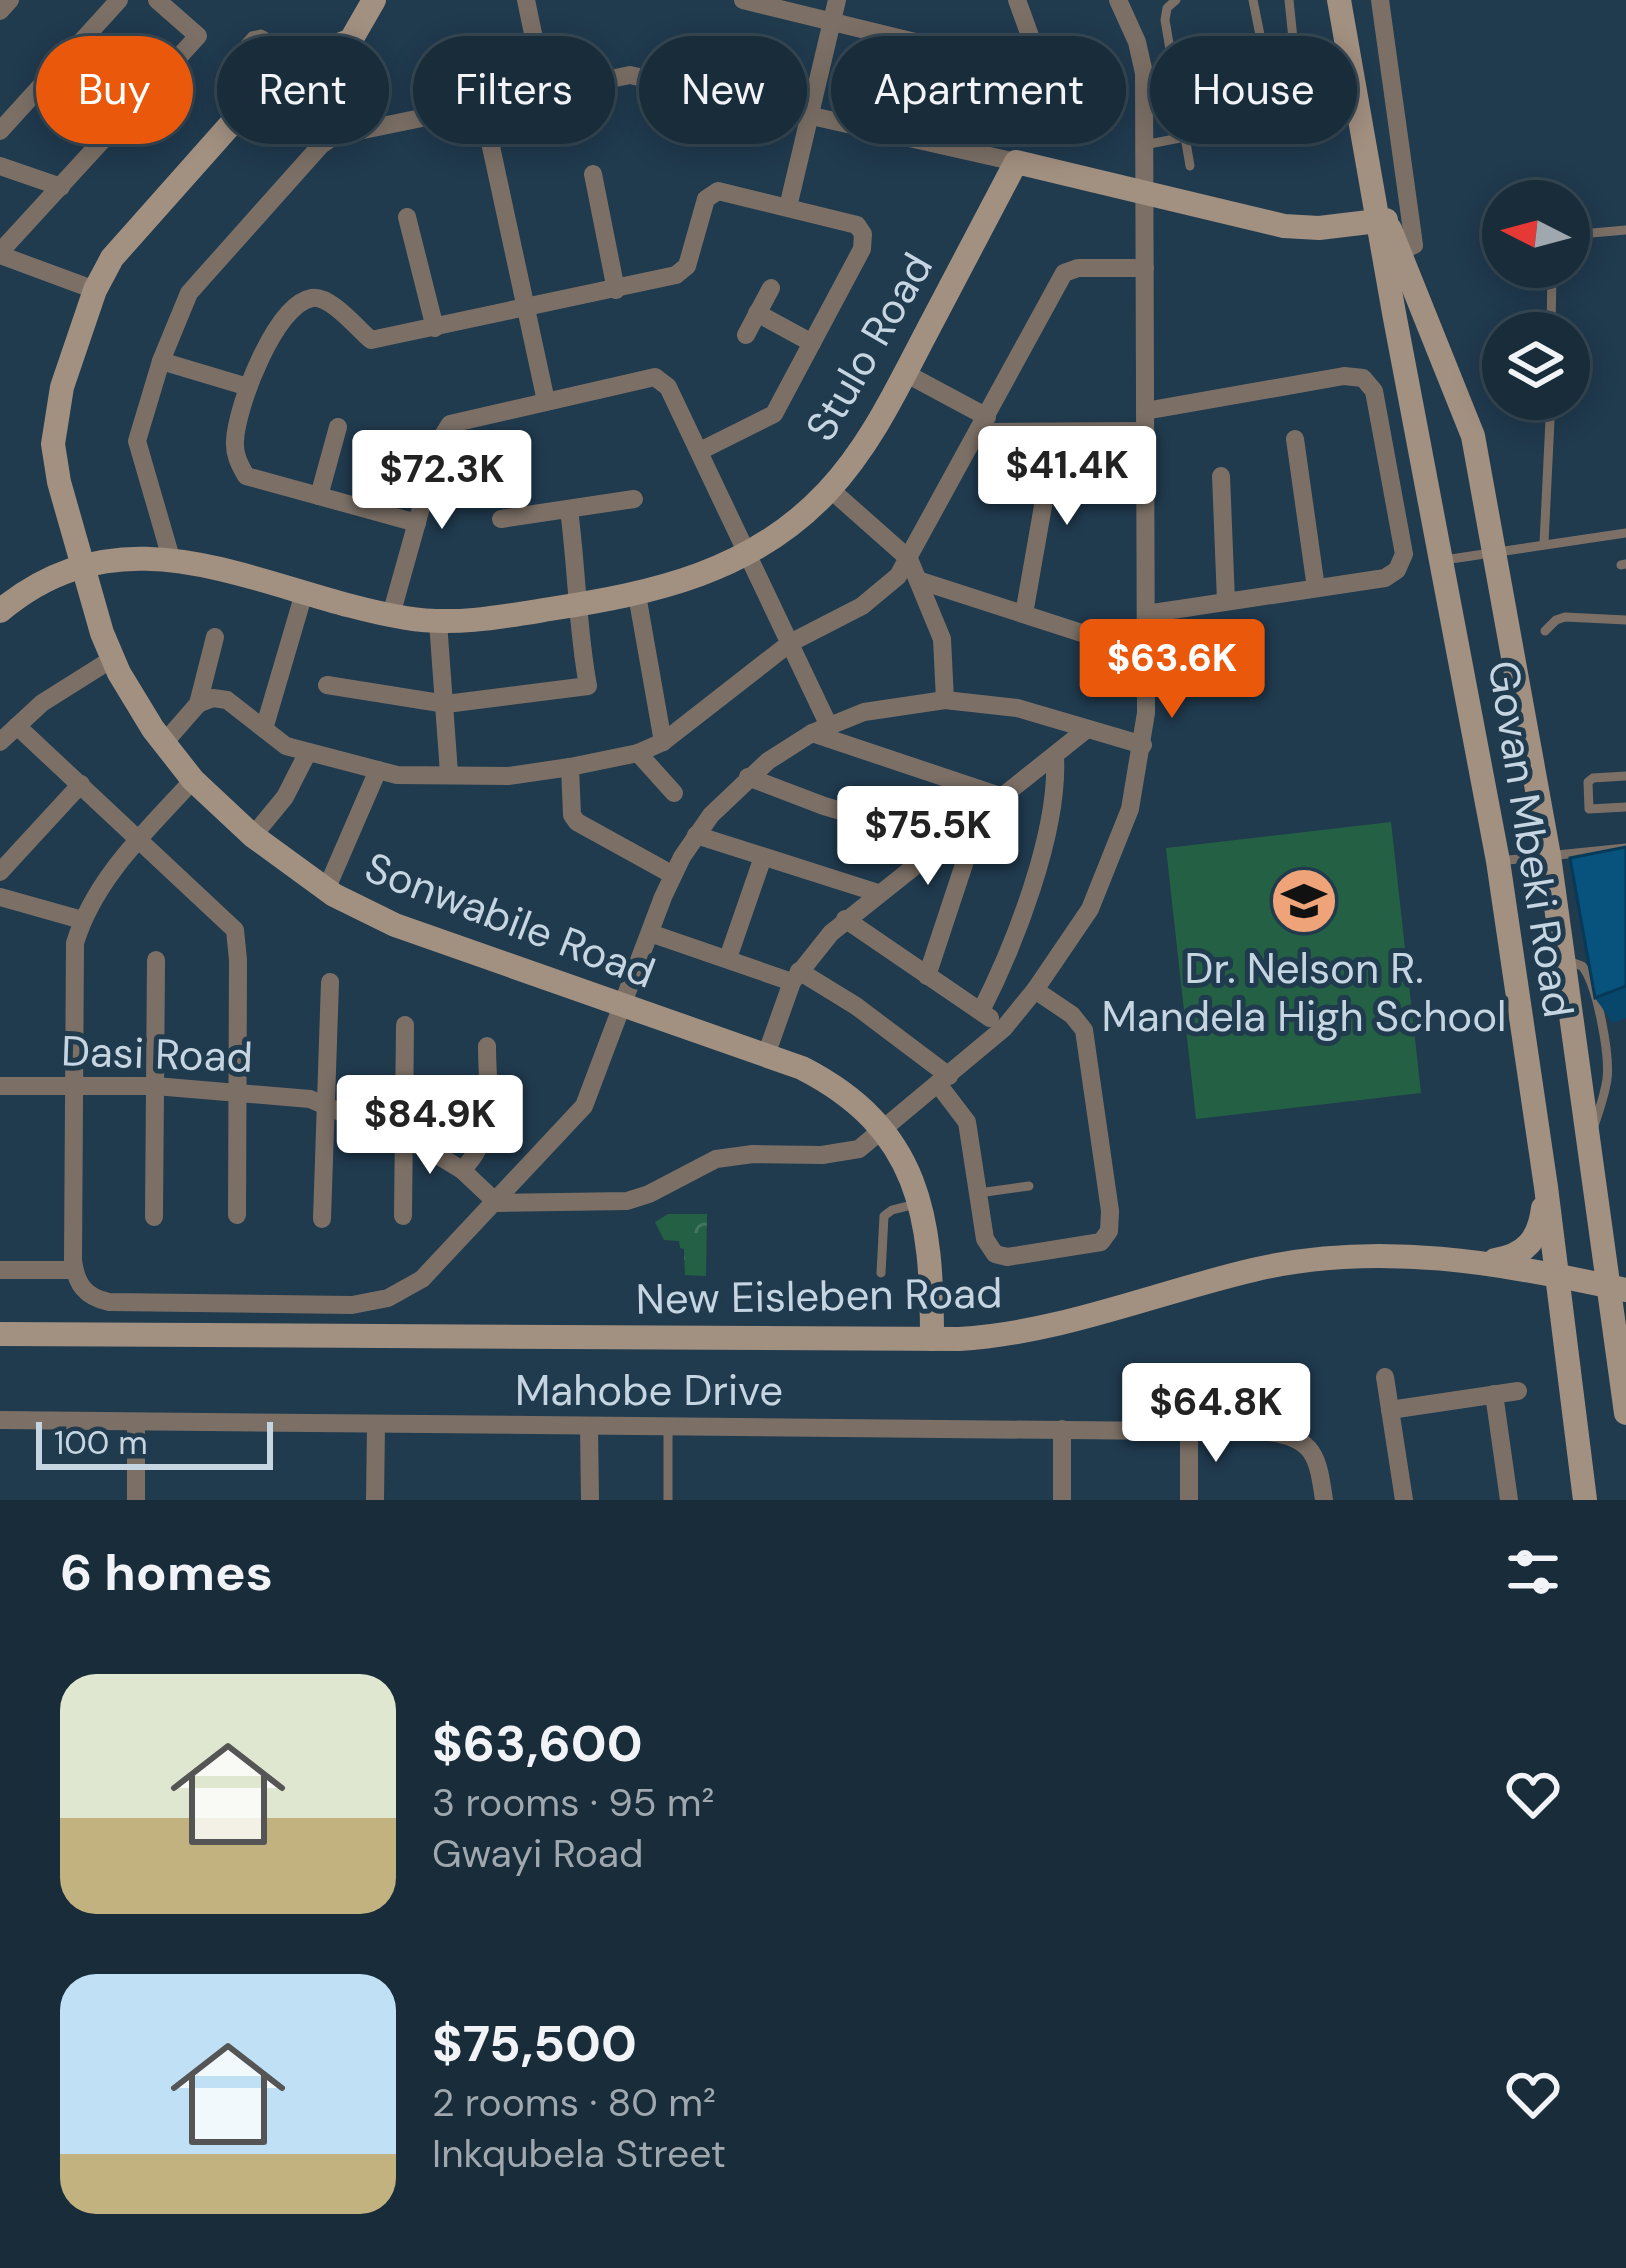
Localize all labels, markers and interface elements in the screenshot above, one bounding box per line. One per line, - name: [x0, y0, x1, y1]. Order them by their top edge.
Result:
- chip: Buy: [36, 36, 193, 144]
- chip: Rent: [217, 36, 389, 144]
- chip: Filters: [413, 36, 615, 144]
- chip: New: [639, 36, 807, 144]
- chip: Apartment: [831, 36, 1126, 144]
- chip: House: [1150, 36, 1357, 144]
- north arrow: [1482, 180, 1590, 288]
- map controls: [1482, 180, 1590, 420]
- street label: Stulo Road: [793, 243, 945, 451]
- button: layers: [1482, 312, 1590, 420]
- pin: $41.4K: [969, 426, 1165, 528]
- pin: $72.3K: [344, 430, 540, 532]
- text: $41.4K: [1005, 439, 1129, 490]
- text: $72.3K: [379, 443, 505, 494]
- pin: $63.6K: [1074, 619, 1270, 721]
- text: $63.6K: [1107, 632, 1237, 683]
- street label: Govan Mbeki Road: [1476, 657, 1586, 1021]
- pin: $75.5K: [830, 786, 1026, 888]
- text: $75.5K: [864, 799, 992, 850]
- street label: Sonwabile Road: [357, 839, 663, 1001]
- school or university icon: Dr. Nelson R. Mandela High School: [1269, 866, 1339, 936]
- place label: Dr. Nelson R. Mandela High School: [1101, 941, 1507, 1044]
- street label: Dasi Road: [60, 1023, 254, 1085]
- pin: $84.9K: [332, 1075, 528, 1177]
- text: $84.9K: [364, 1088, 496, 1139]
- street label: New Eisleben Road: [635, 1265, 1003, 1327]
- street label: Mahobe Drive: [515, 1363, 783, 1418]
- pin: $64.8K: [1118, 1363, 1314, 1465]
- text: $64.8K: [1149, 1376, 1283, 1427]
- scale bar: [36, 1416, 273, 1469]
- text: 100 m: [54, 1421, 148, 1464]
- text: 6 homes: [60, 1539, 273, 1606]
- icon: filters: [1500, 1539, 1566, 1605]
- text: $63,600: [432, 1710, 643, 1777]
- icon: home: [156, 1722, 300, 1866]
- icon: heart: [1500, 1761, 1566, 1827]
- text: 3 rooms · 95 m²: [432, 1777, 714, 1828]
- text: Gwayi Road: [432, 1828, 643, 1879]
- text: $75,500: [432, 2010, 637, 2077]
- icon: home: [156, 2022, 300, 2166]
- icon: heart: [1500, 2061, 1566, 2127]
- text: 2 rooms · 80 m²: [432, 2077, 716, 2128]
- text: Inkqubela Street: [432, 2128, 726, 2179]

